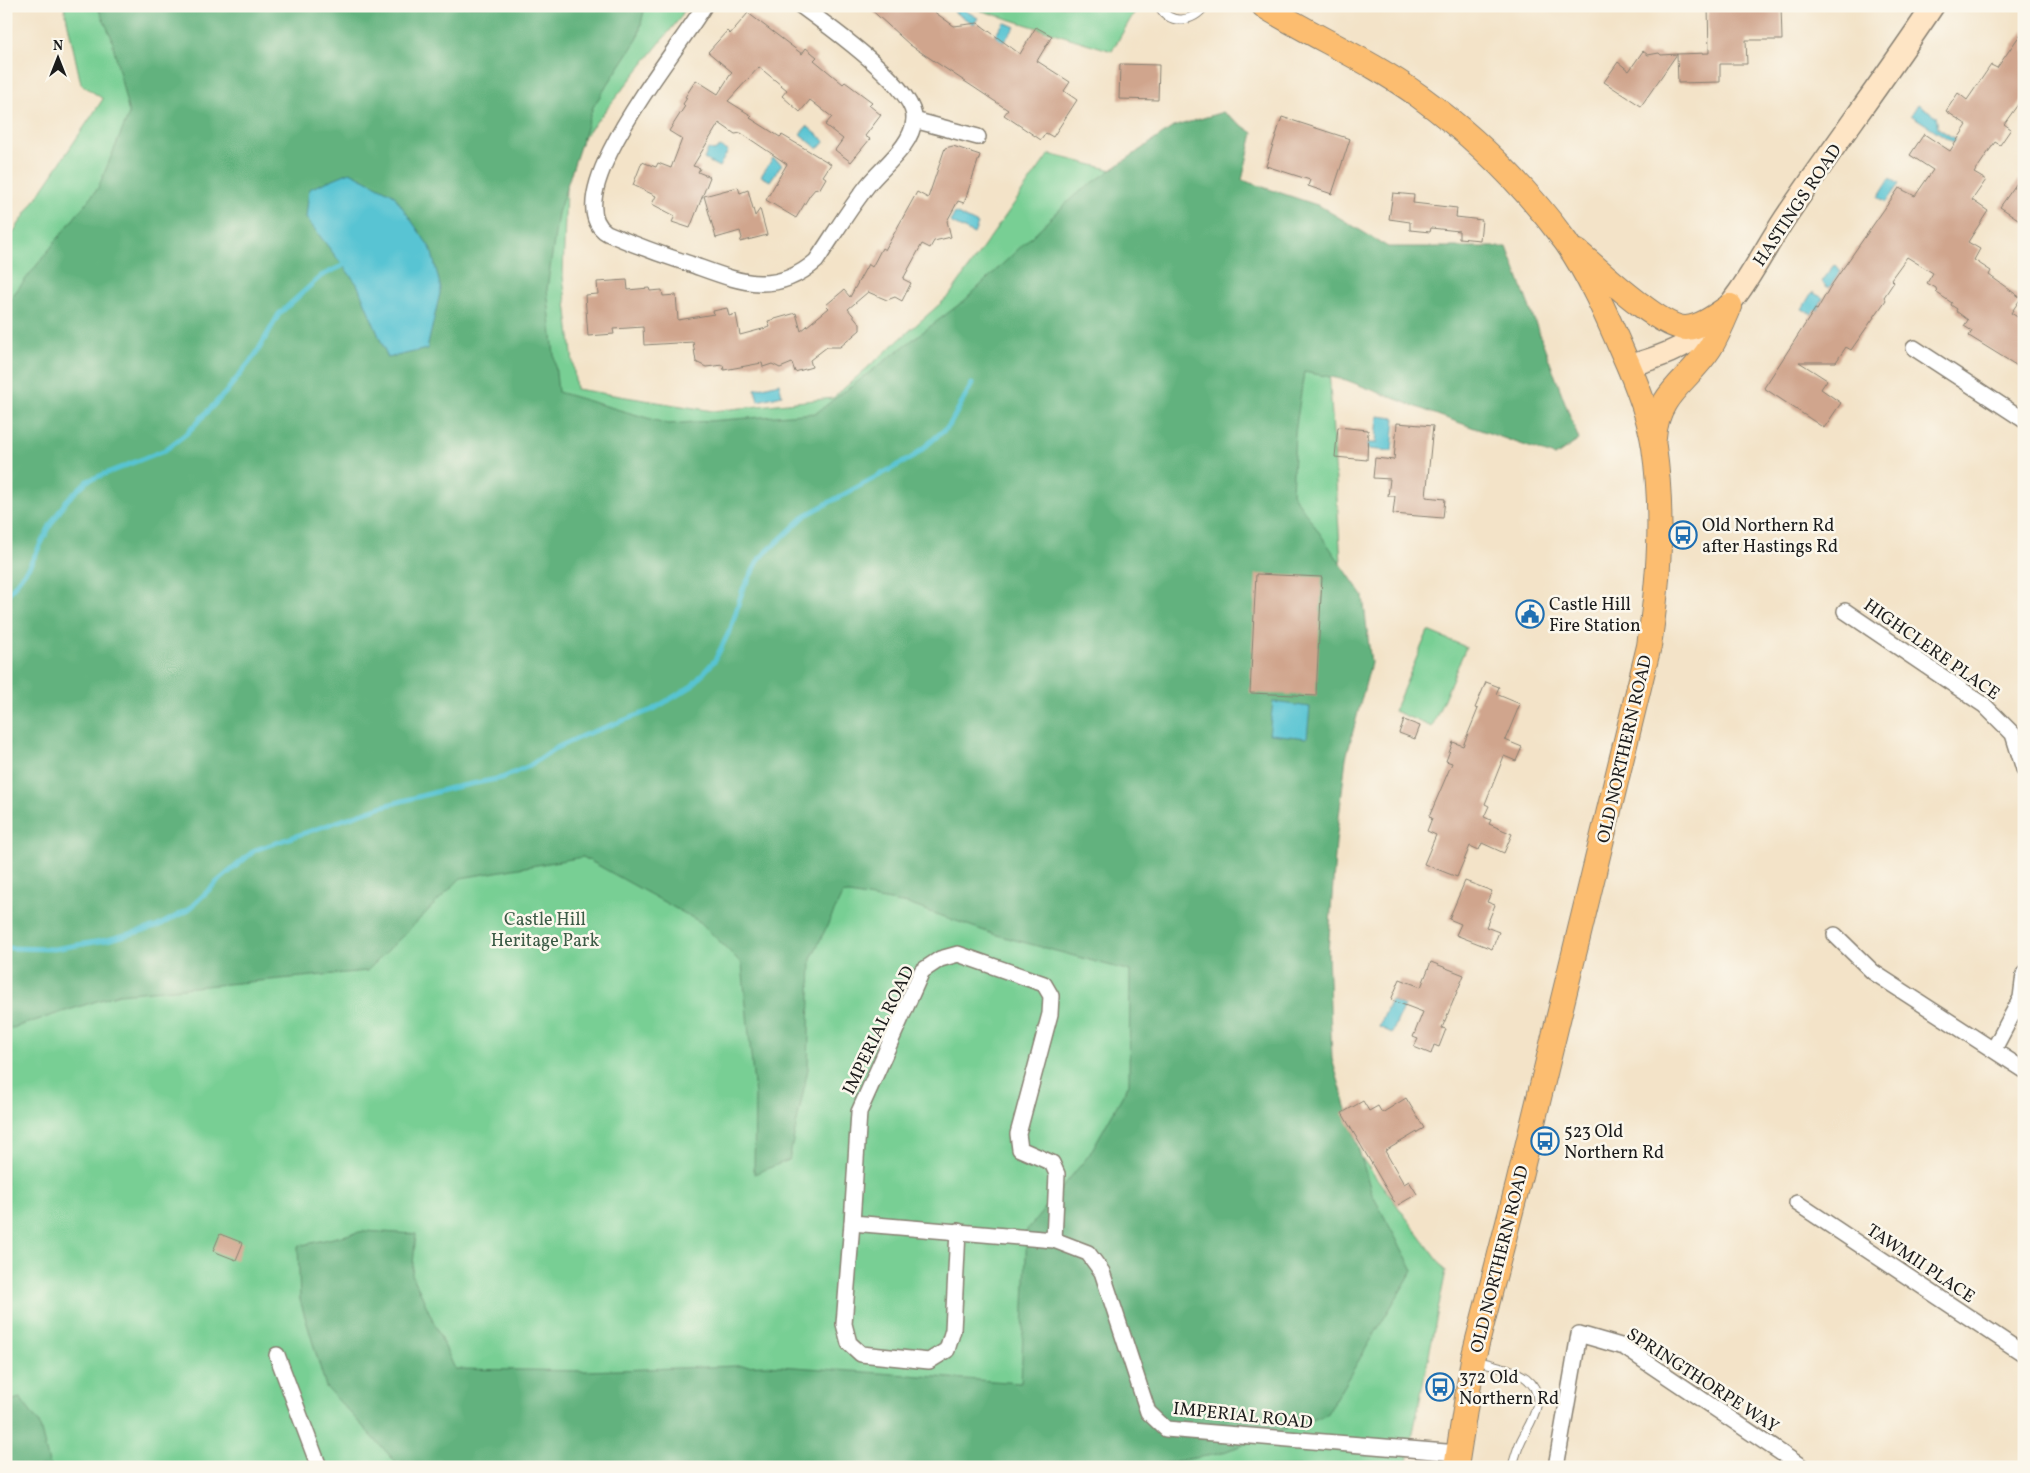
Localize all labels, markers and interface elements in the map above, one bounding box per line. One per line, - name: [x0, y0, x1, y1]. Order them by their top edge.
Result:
- north arrow: [32, 32, 82, 82]
- text: N: [53, 37, 63, 56]
- street label: HASTINGS ROAD: [1748, 140, 1849, 272]
- place label: Old Northern Rd after Hastings Rd: [1702, 514, 1838, 560]
- bus stop icon: Old Northern Rd after Hastings Rd: [1668, 520, 1698, 550]
- place label: Castle Hill Fire Station: [1549, 593, 1641, 639]
- street label: HIGHCLERE PLACE: [1858, 594, 2005, 707]
- public building icon: Castle Hill Fire Station: [1515, 599, 1545, 629]
- street label: OLD NORTHERN ROAD: [1592, 653, 1659, 846]
- park label: Castle Hill Heritage Park: [491, 908, 599, 954]
- street label: IMPERIAL ROAD: [837, 962, 921, 1099]
- place label: 523 Old Northern Rd: [1564, 1120, 1664, 1166]
- bus stop icon: 523 Old Northern Rd: [1530, 1126, 1560, 1156]
- street label: OLD NORTHERN ROAD: [1465, 1163, 1536, 1356]
- street label: TAWMII PLACE: [1861, 1219, 1980, 1310]
- street label: SPRINGTHORPE WAY: [1621, 1323, 1783, 1440]
- place label: 372 Old Northern Rd: [1459, 1366, 1559, 1412]
- bus stop icon: 372 Old Northern Rd: [1425, 1372, 1455, 1402]
- street label: IMPERIAL ROAD: [1172, 1397, 1314, 1436]

